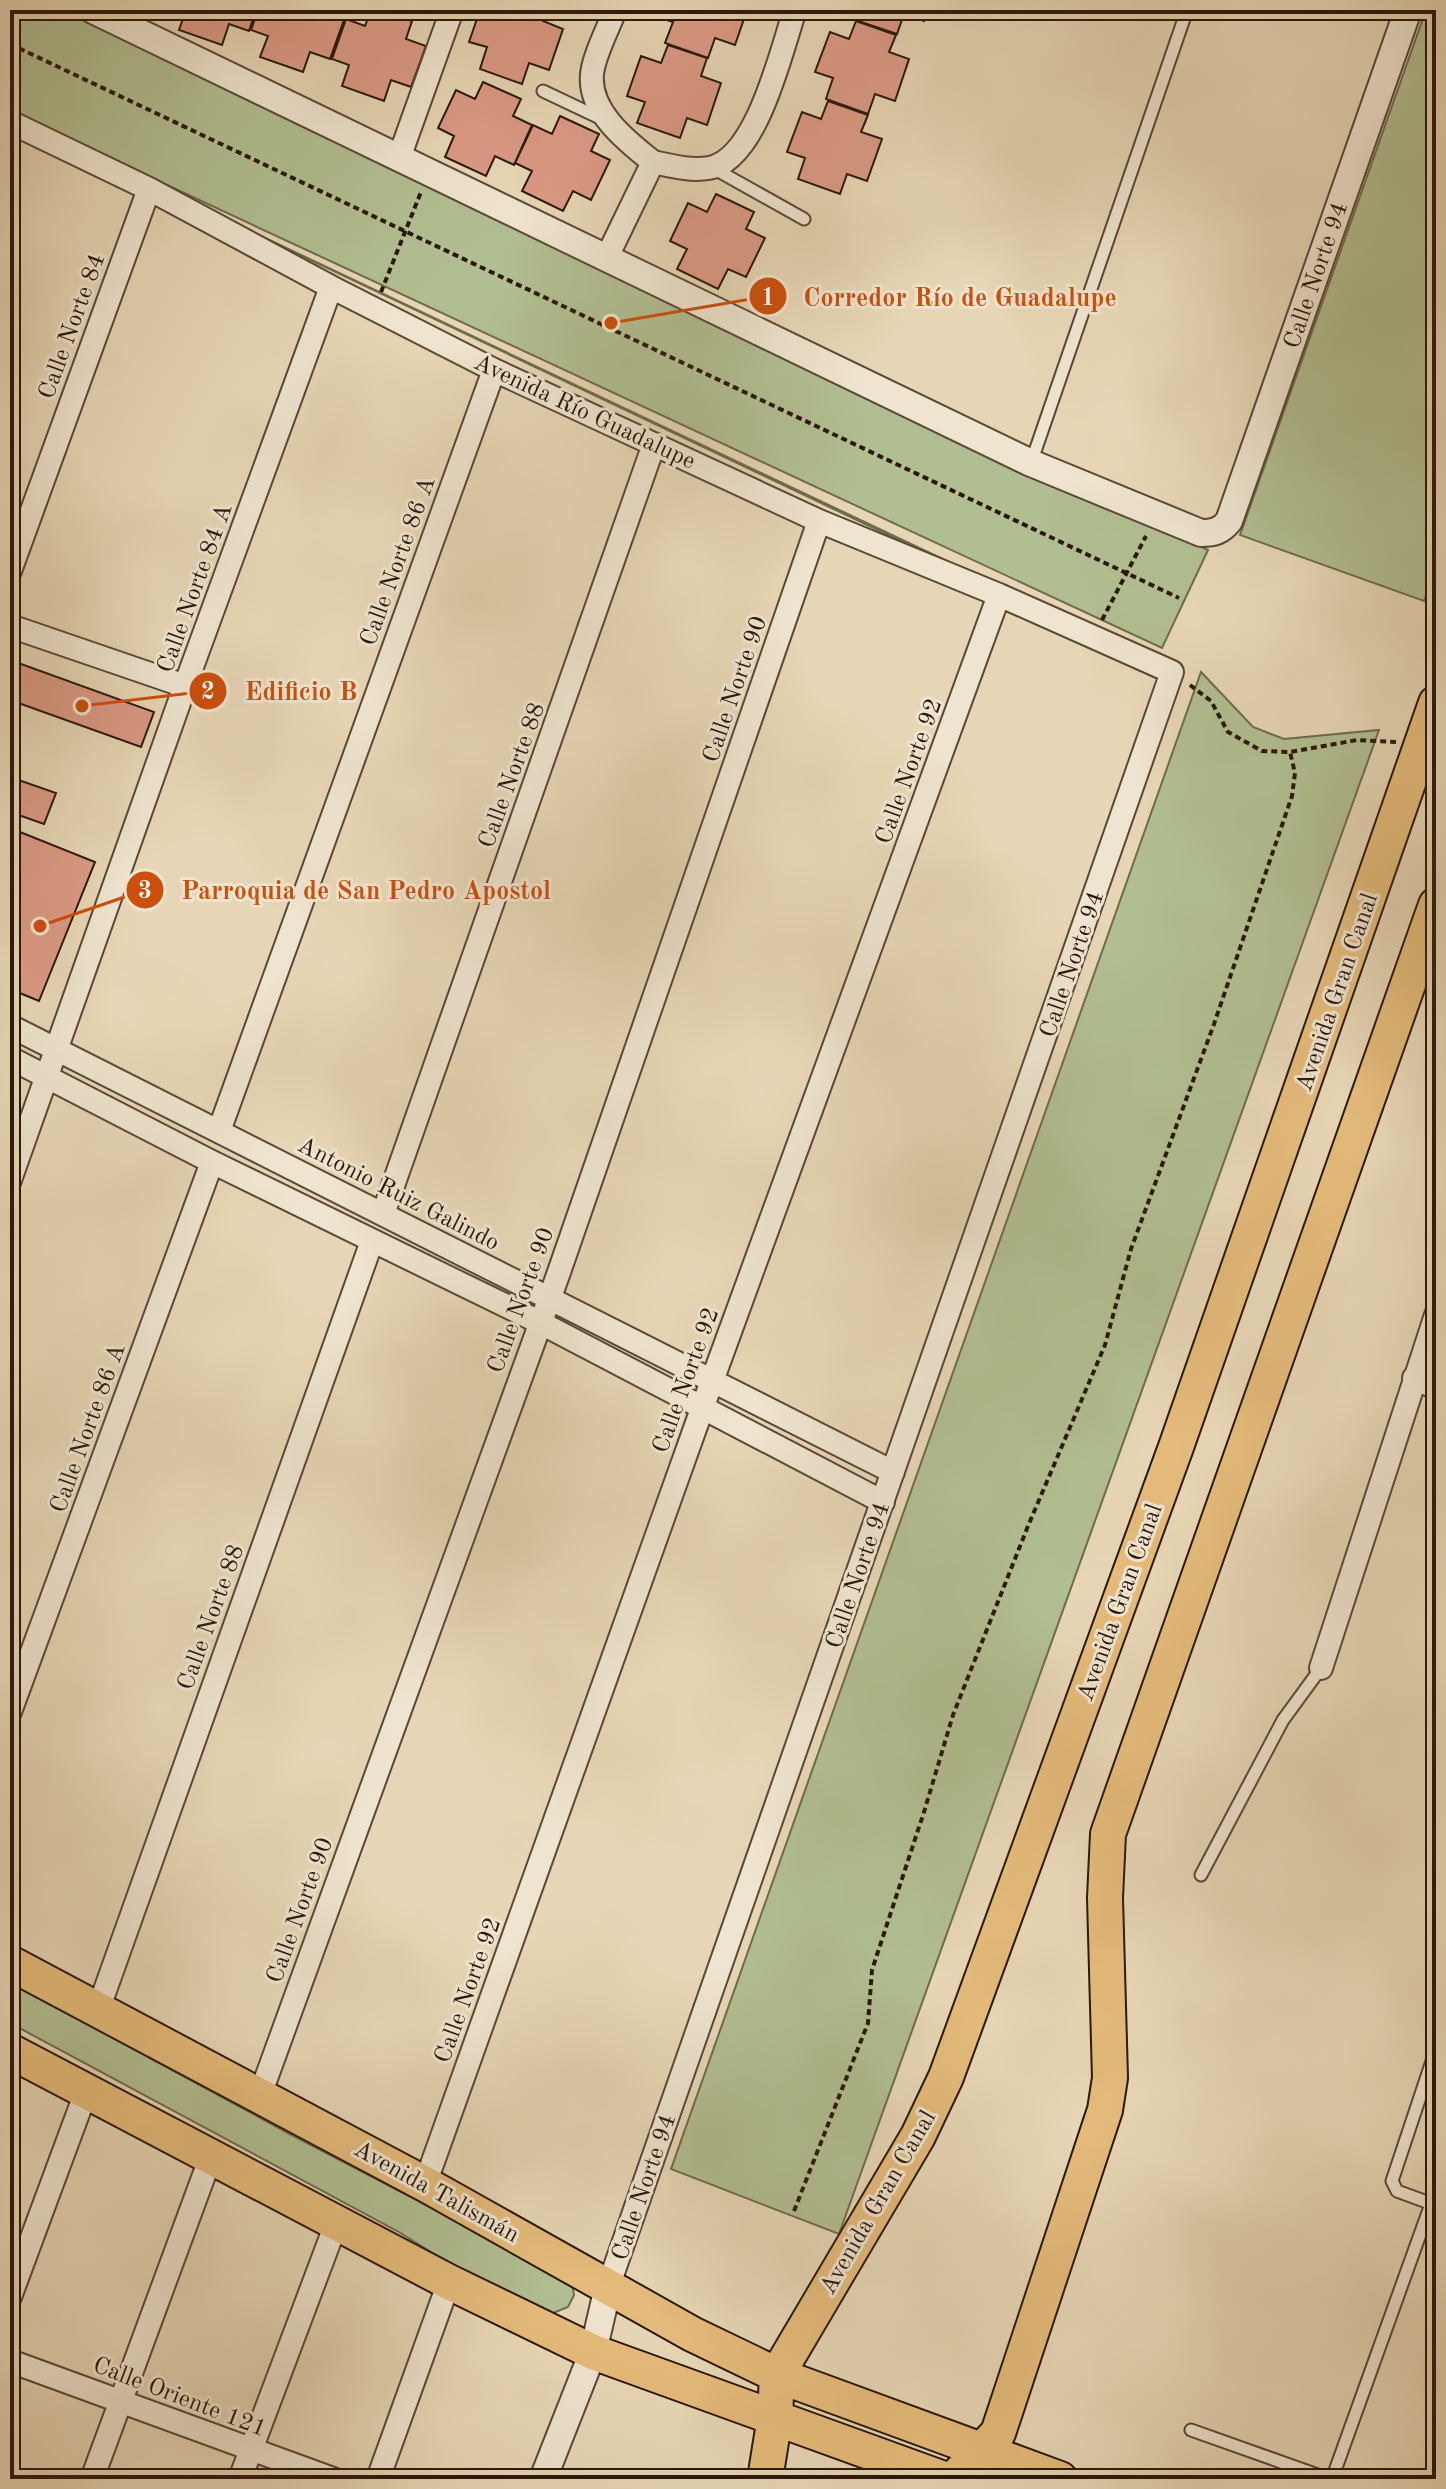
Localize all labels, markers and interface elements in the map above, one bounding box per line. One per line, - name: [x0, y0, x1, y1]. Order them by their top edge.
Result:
- street label: Calle Norte 94: [1281, 199, 1353, 352]
- street label: Calle Norte 84: [35, 251, 110, 403]
- callout: Corredor Río de Guadalupe: [748, 271, 1133, 321]
- text: Corredor Río de Guadalupe: [803, 286, 1117, 312]
- text: 1: [761, 287, 775, 311]
- street label: Avenida Río Guadalupe: [470, 351, 699, 475]
- street label: Calle Norte 86 A: [357, 474, 441, 649]
- street label: Calle Norte 84 A: [154, 501, 238, 676]
- street label: Calle Norte 90: [700, 613, 772, 766]
- callout: Edificio B: [188, 666, 373, 716]
- text: Edificio B: [245, 680, 357, 706]
- text: 2: [201, 681, 215, 705]
- street label: Calle Norte 92: [872, 696, 947, 848]
- street label: Calle Norte 88: [475, 700, 550, 852]
- callout: Parroquia de San Pedro Apostol: [125, 865, 567, 915]
- text: Parroquia de San Pedro Apostol: [181, 879, 551, 905]
- text: 3: [138, 880, 152, 904]
- street label: Calle Norte 94: [1037, 888, 1109, 1041]
- street label: Avenida Gran Canal: [1293, 890, 1383, 1095]
- street label: Antonio Ruiz Galindo: [293, 1133, 503, 1256]
- street label: Calle Norte 90: [484, 1225, 559, 1377]
- street label: Calle Norte 92: [649, 1305, 724, 1457]
- street label: Calle Norte 86 A: [47, 1341, 131, 1516]
- street label: Calle Norte 94: [823, 1499, 895, 1652]
- street label: Avenida Gran Canal: [1074, 1501, 1168, 1704]
- street label: Calle Norte 88: [174, 1542, 249, 1694]
- street label: Calle Norte 90: [263, 1835, 338, 1987]
- street label: Calle Norte 92: [431, 1915, 506, 2067]
- street label: Avenida Gran Canal: [816, 2107, 941, 2299]
- street label: Calle Norte 94: [609, 2111, 681, 2264]
- street label: Avenida Talismán: [349, 2137, 523, 2248]
- street label: Calle Oriente 121: [89, 2354, 269, 2442]

